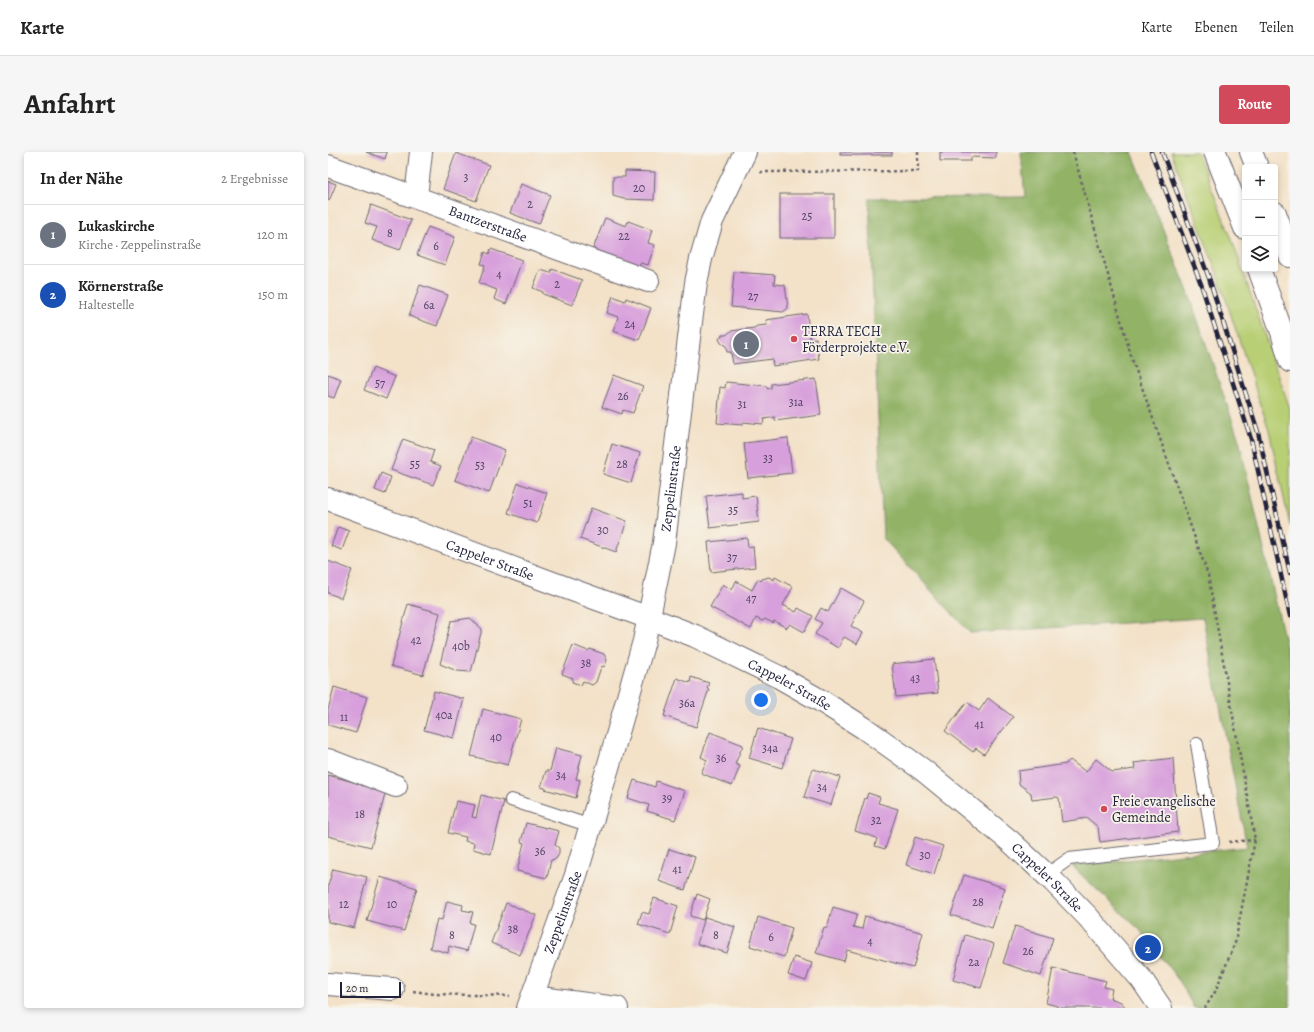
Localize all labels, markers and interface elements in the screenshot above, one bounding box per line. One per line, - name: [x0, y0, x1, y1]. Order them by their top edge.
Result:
- text: Karte: [20, 15, 64, 41]
- text: Karte: [1141, 18, 1172, 37]
- text: Ebenen: [1194, 18, 1238, 37]
- text: Teilen: [1260, 18, 1294, 37]
- text: Anfahrt: [24, 85, 116, 123]
- button: Route: [1219, 85, 1290, 124]
- map controls: [1242, 164, 1278, 272]
- button: +: [1242, 164, 1278, 200]
- text: In der Nähe: [40, 167, 123, 190]
- house number: 3: [464, 169, 469, 185]
- text: 2 Ergebnisse: [221, 170, 288, 187]
- house number: 20: [633, 180, 645, 196]
- house number: 2: [527, 196, 533, 212]
- button: −: [1242, 200, 1278, 236]
- street label: Bantzerstraße: [446, 201, 530, 247]
- house number: 25: [802, 208, 812, 224]
- text: Lukaskirche: [78, 216, 155, 236]
- house number: 8: [387, 225, 393, 241]
- text: 1: [51, 226, 55, 243]
- text: 120 m: [257, 226, 288, 243]
- house number: 22: [618, 228, 630, 244]
- text: Kirche · Zeppelinstraße: [78, 236, 201, 253]
- button: layers: [1242, 236, 1278, 272]
- house number: 6: [433, 238, 439, 254]
- house number: 4: [496, 266, 502, 282]
- text: Körnerstraße: [78, 276, 163, 296]
- house number: 2: [554, 276, 560, 292]
- text: 2: [50, 286, 56, 303]
- text: 150 m: [258, 286, 288, 303]
- house number: 27: [748, 288, 759, 304]
- text: Haltestelle: [78, 296, 134, 313]
- house number: 6a: [423, 297, 435, 313]
- house number: 24: [624, 316, 636, 332]
- place label: TERRA TECH Förderprojekte e.V.: [802, 322, 910, 357]
- pin: 1: [733, 329, 759, 359]
- marker: TERRA TECH Förderprojekte e.V.: [789, 334, 799, 344]
- house number: 57: [375, 375, 386, 391]
- house number: 26: [617, 388, 629, 404]
- house number: 31a: [789, 394, 804, 410]
- house number: 31: [737, 396, 747, 412]
- street label: Zeppelinstraße: [656, 444, 686, 533]
- house number: 33: [763, 450, 773, 466]
- house number: 55: [410, 456, 420, 472]
- house number: 28: [616, 456, 628, 472]
- house number: 53: [475, 457, 485, 473]
- house number: 51: [523, 495, 533, 511]
- house number: 35: [728, 502, 738, 518]
- house number: 30: [597, 522, 609, 538]
- street label: Cappeler Straße: [443, 535, 537, 585]
- house number: 37: [727, 549, 738, 565]
- house number: 47: [746, 590, 757, 606]
- house number: 42: [410, 632, 422, 648]
- house number: 40b: [452, 638, 470, 654]
- street label: Cappeler Straße: [744, 654, 835, 715]
- house number: 38: [581, 655, 592, 671]
- house number: 43: [910, 670, 920, 686]
- your location: [751, 690, 771, 710]
- house number: 36a: [679, 695, 695, 711]
- house number: 40a: [435, 707, 453, 723]
- house number: 11: [340, 709, 348, 725]
- house number: 41: [974, 716, 984, 732]
- house number: 40: [490, 729, 502, 745]
- house number: 34a: [762, 740, 778, 756]
- house number: 36: [716, 750, 727, 766]
- house number: 34: [556, 767, 567, 783]
- house number: 34: [817, 779, 828, 795]
- house number: 39: [662, 790, 672, 806]
- place label: Freie evangelische Gemeinde: [1112, 792, 1216, 827]
- marker: Freie evangelische Gemeinde: [1099, 804, 1109, 814]
- house number: 18: [355, 806, 365, 822]
- house number: 32: [871, 812, 882, 828]
- street label: Cappeler Straße: [1007, 838, 1087, 916]
- house number: 36: [535, 843, 546, 859]
- house number: 30: [919, 847, 931, 863]
- house number: 41: [672, 861, 682, 877]
- street label: Zeppelinstraße: [539, 869, 587, 956]
- house number: 28: [972, 894, 984, 910]
- house number: 12: [339, 896, 349, 912]
- house number: 10: [387, 896, 397, 912]
- house number: 38: [508, 921, 519, 937]
- house number: 8: [449, 927, 455, 943]
- house number: 8: [713, 927, 719, 943]
- house number: 6: [768, 929, 774, 945]
- house number: 4: [867, 933, 873, 949]
- pin: 2: [1135, 933, 1161, 963]
- house number: 26: [1022, 943, 1034, 959]
- house number: 2a: [968, 954, 980, 970]
- scale bar: [340, 980, 401, 999]
- text: 20 m: [346, 981, 368, 996]

